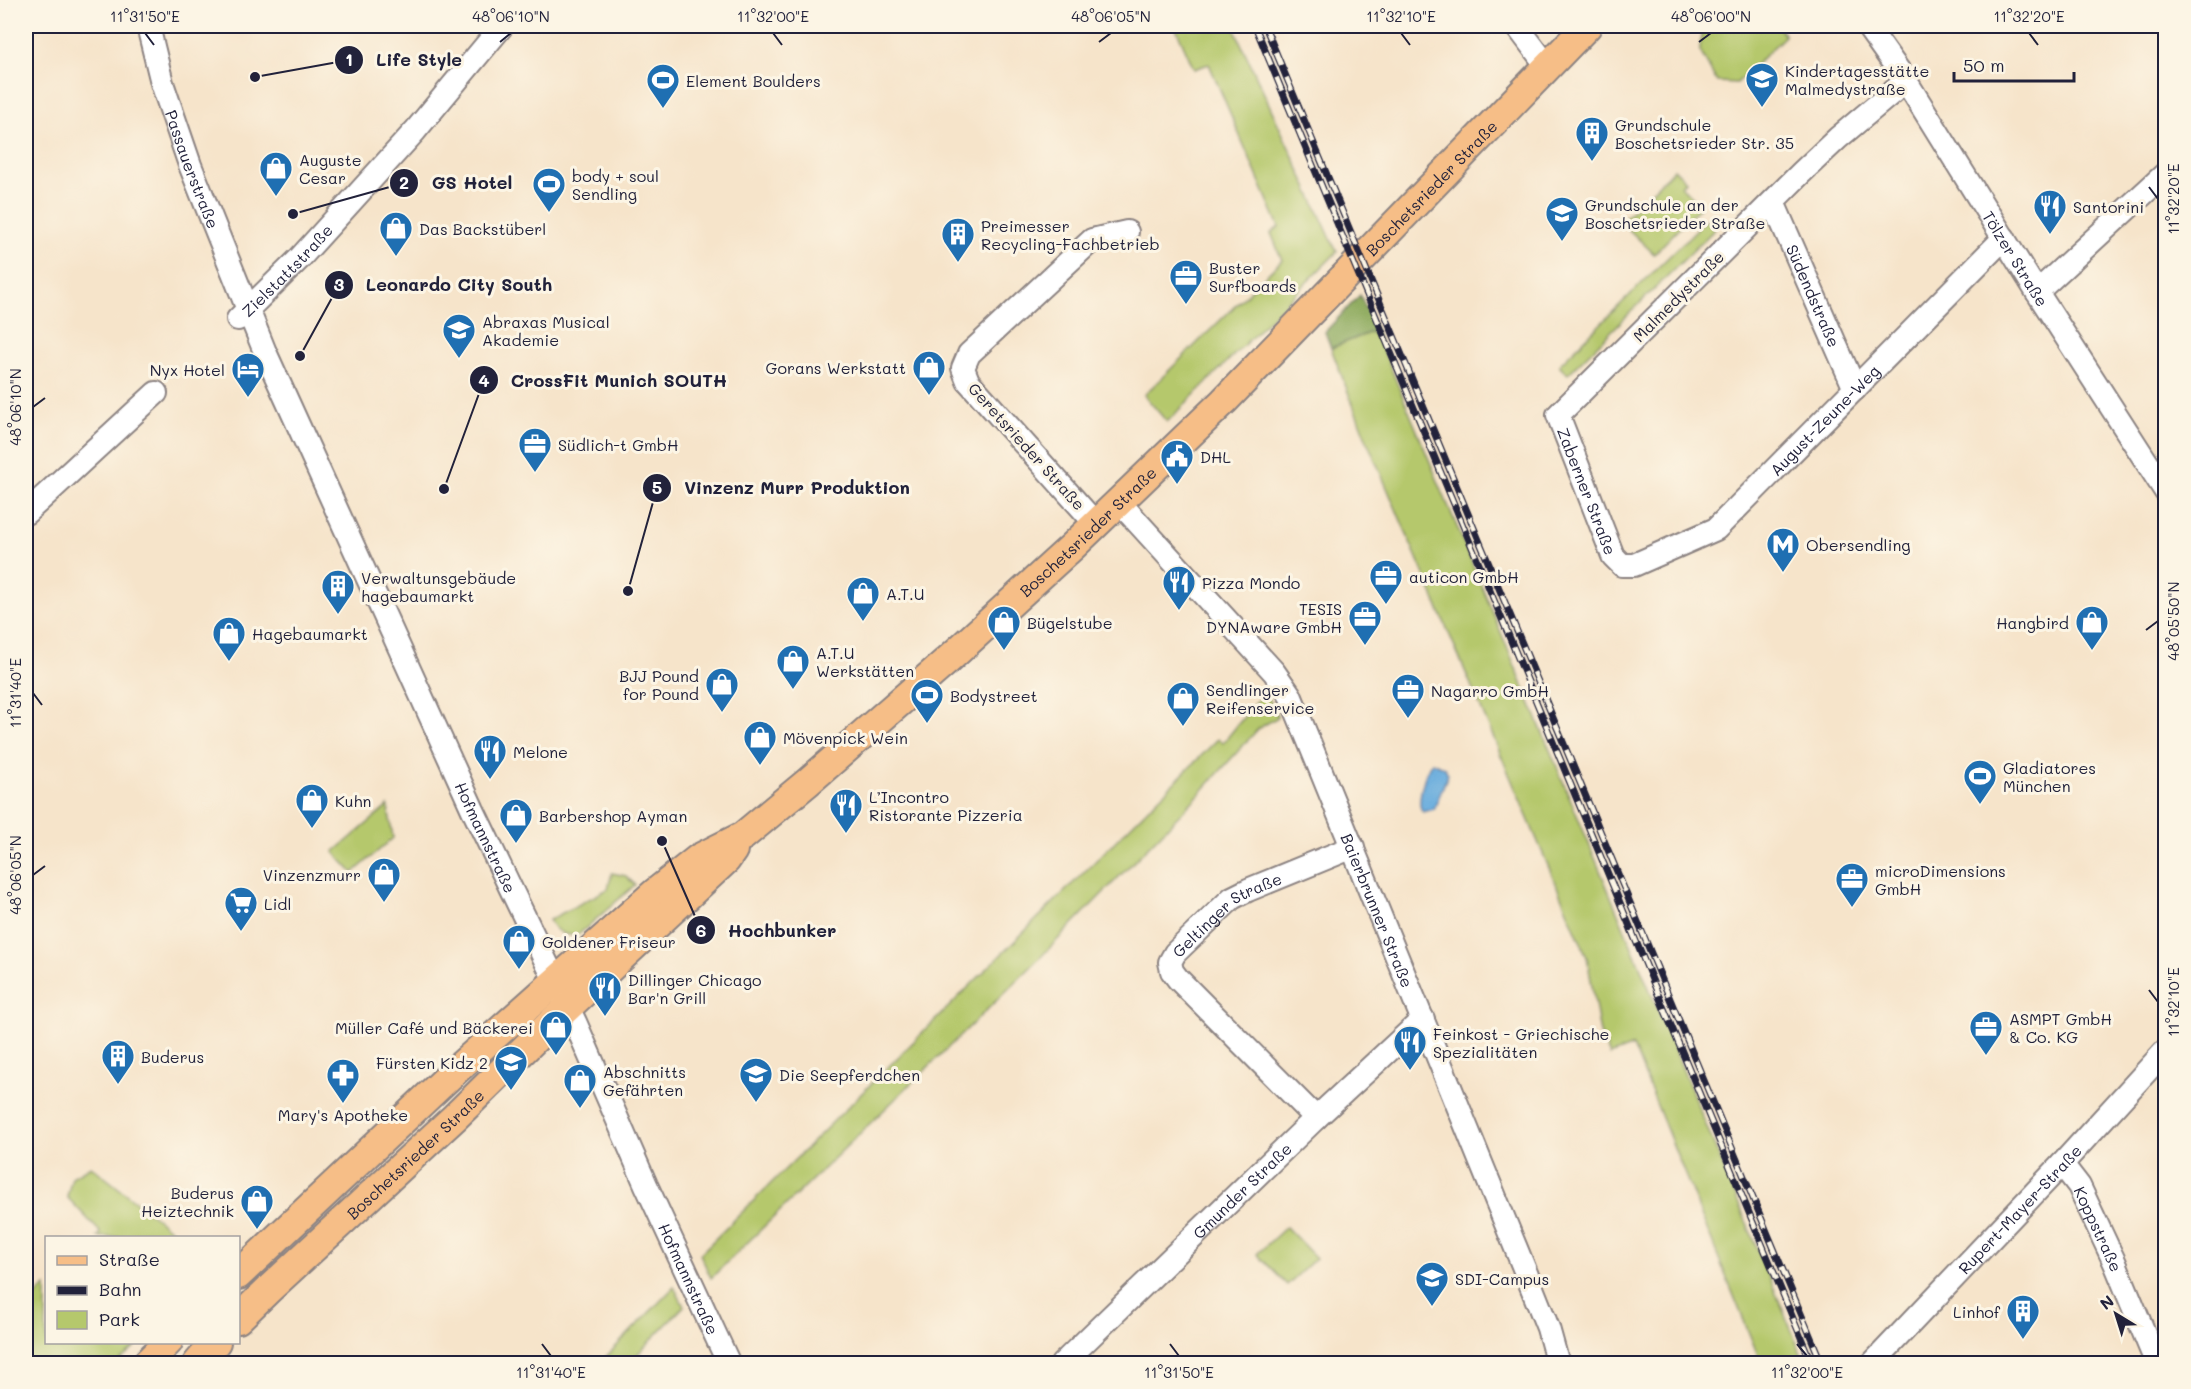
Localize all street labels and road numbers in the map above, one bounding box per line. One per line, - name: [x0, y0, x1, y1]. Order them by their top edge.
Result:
- street label: Passauerstraße: [161, 107, 225, 231]
- street label: Boschetsrieder Straße: [1360, 115, 1501, 260]
- street label: Tölzer Straße: [1978, 207, 2054, 310]
- street label: Zielstattstraße: [237, 219, 336, 321]
- street label: Südendstraße: [1782, 241, 1846, 350]
- street label: Malmedystraße: [1628, 246, 1728, 346]
- street label: August-Zeune-Weg: [1765, 360, 1884, 480]
- street label: Geretsrieder Straße: [964, 378, 1090, 514]
- street label: Zaberner Straße: [1553, 424, 1622, 558]
- street label: Boschetsrieder Straße: [1014, 462, 1160, 601]
- street label: Hofmannstraße: [451, 778, 522, 896]
- street label: Baierbrunner Straße: [1337, 830, 1419, 990]
- street label: Geltinger Straße: [1167, 867, 1284, 961]
- street label: Boschetsrieder Straße: [342, 1084, 488, 1223]
- street label: Gmunder Straße: [1188, 1137, 1295, 1243]
- street label: Rupert-Mayer-Straße: [1953, 1140, 2086, 1278]
- street label: Koppstraße: [2070, 1183, 2128, 1275]
- street label: Hofmannstraße: [654, 1219, 724, 1338]

